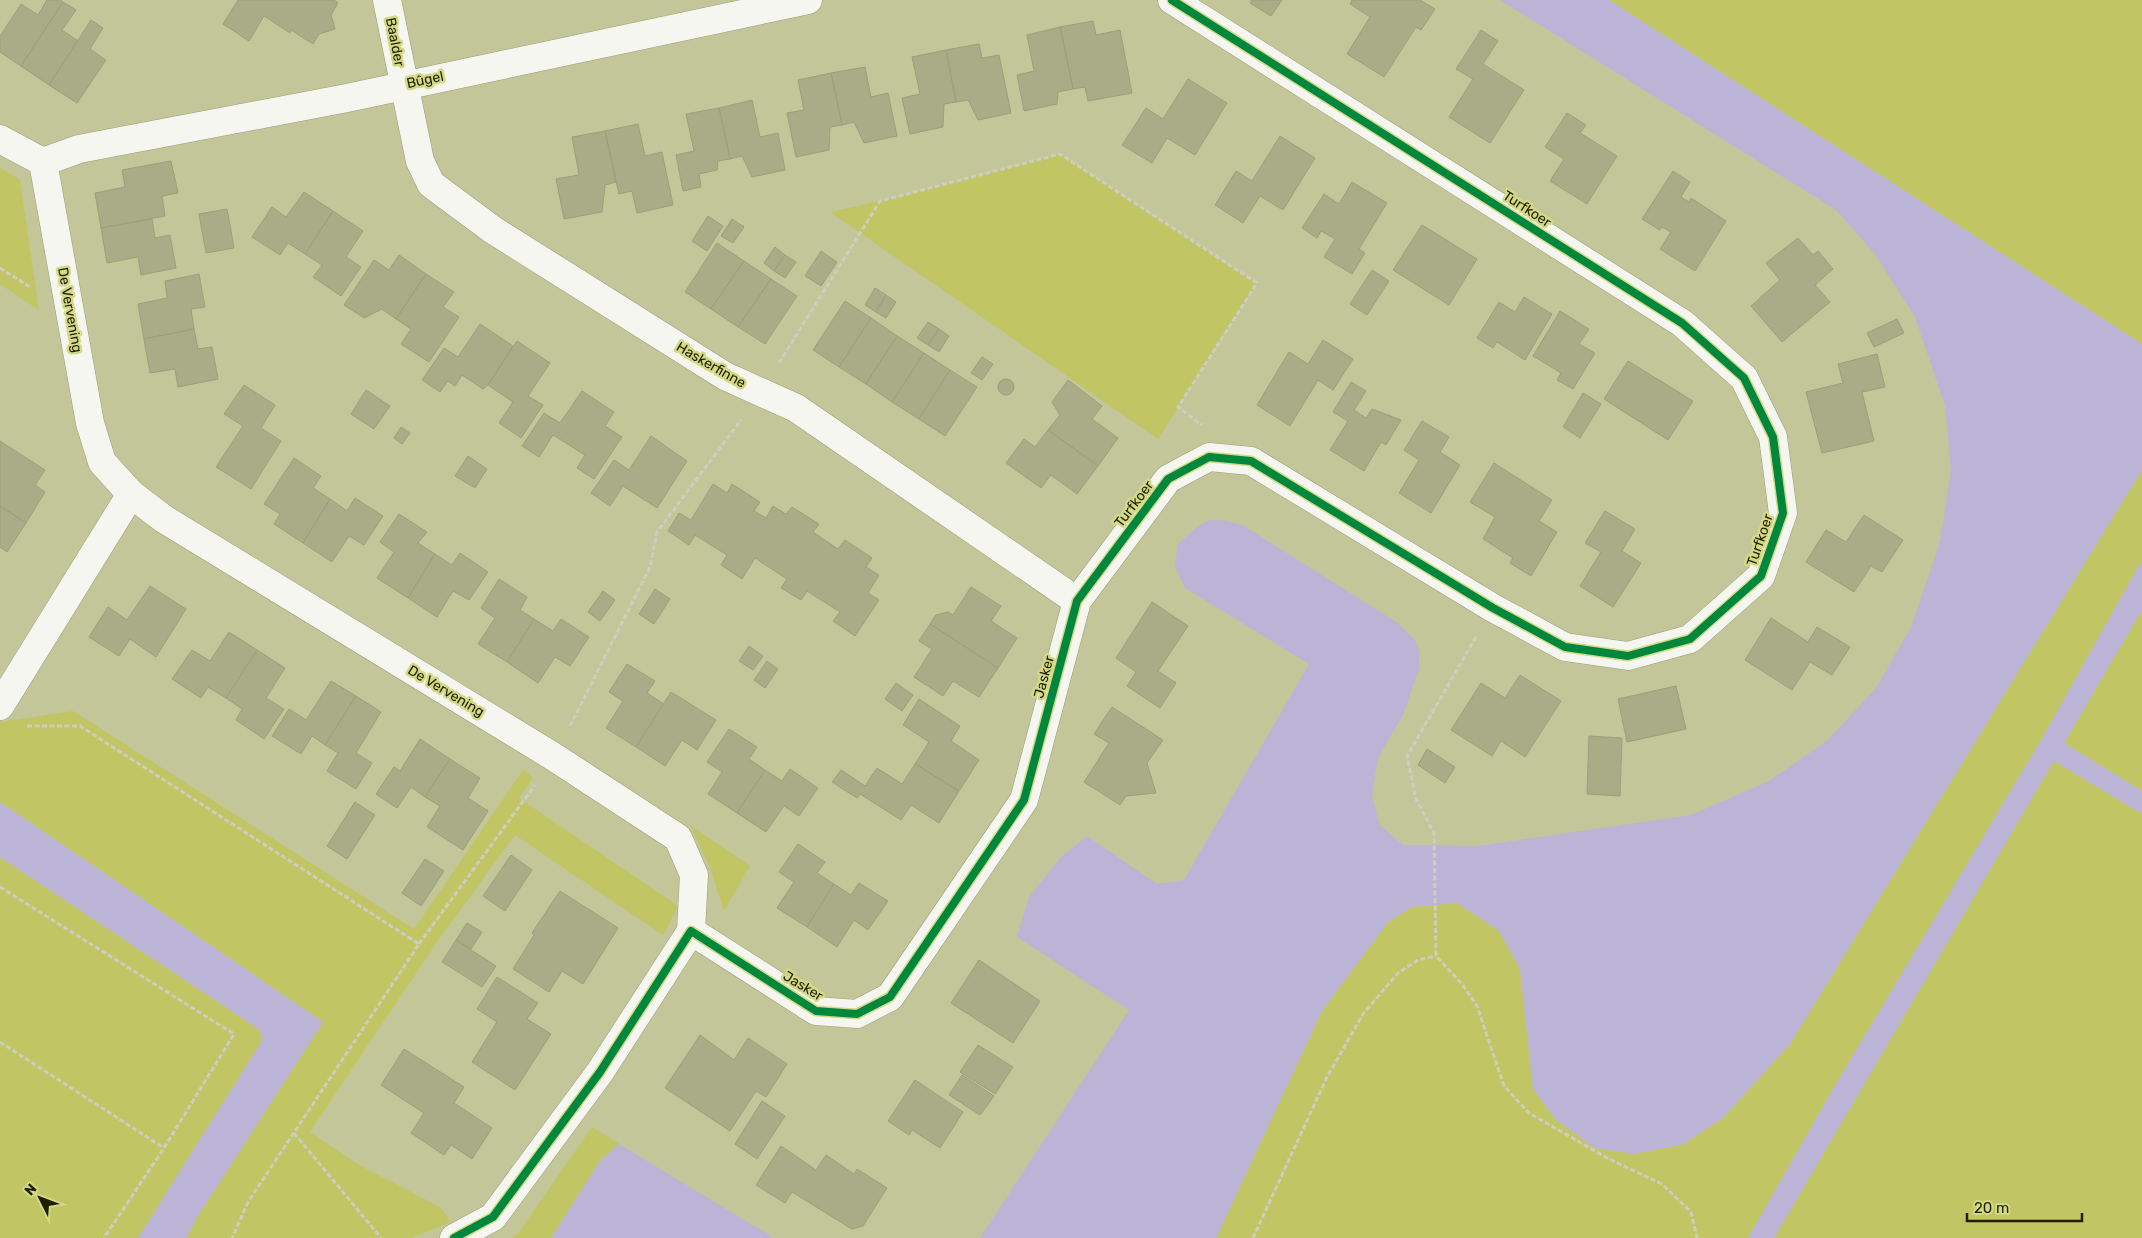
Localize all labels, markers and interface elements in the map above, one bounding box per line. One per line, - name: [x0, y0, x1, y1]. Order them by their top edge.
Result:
- street label: Baalder: [382, 16, 408, 69]
- street label: Bûgel: [405, 68, 445, 92]
- street label: Turfkoer: [1500, 187, 1555, 231]
- street label: De Vervening: [54, 266, 86, 354]
- street label: Haskerfinne: [673, 338, 749, 392]
- street label: Turfkoer: [1111, 477, 1158, 531]
- street label: Turfkoer: [1743, 511, 1777, 568]
- street label: Jasker: [1030, 653, 1058, 700]
- street label: De Vervening: [405, 662, 487, 720]
- street label: Jasker: [780, 967, 827, 1005]
- north arrow: [15, 1173, 65, 1223]
- text: N: [21, 1180, 40, 1199]
- scale bar: [1967, 1190, 2082, 1222]
- text: 20 m: [1974, 1199, 2009, 1217]

